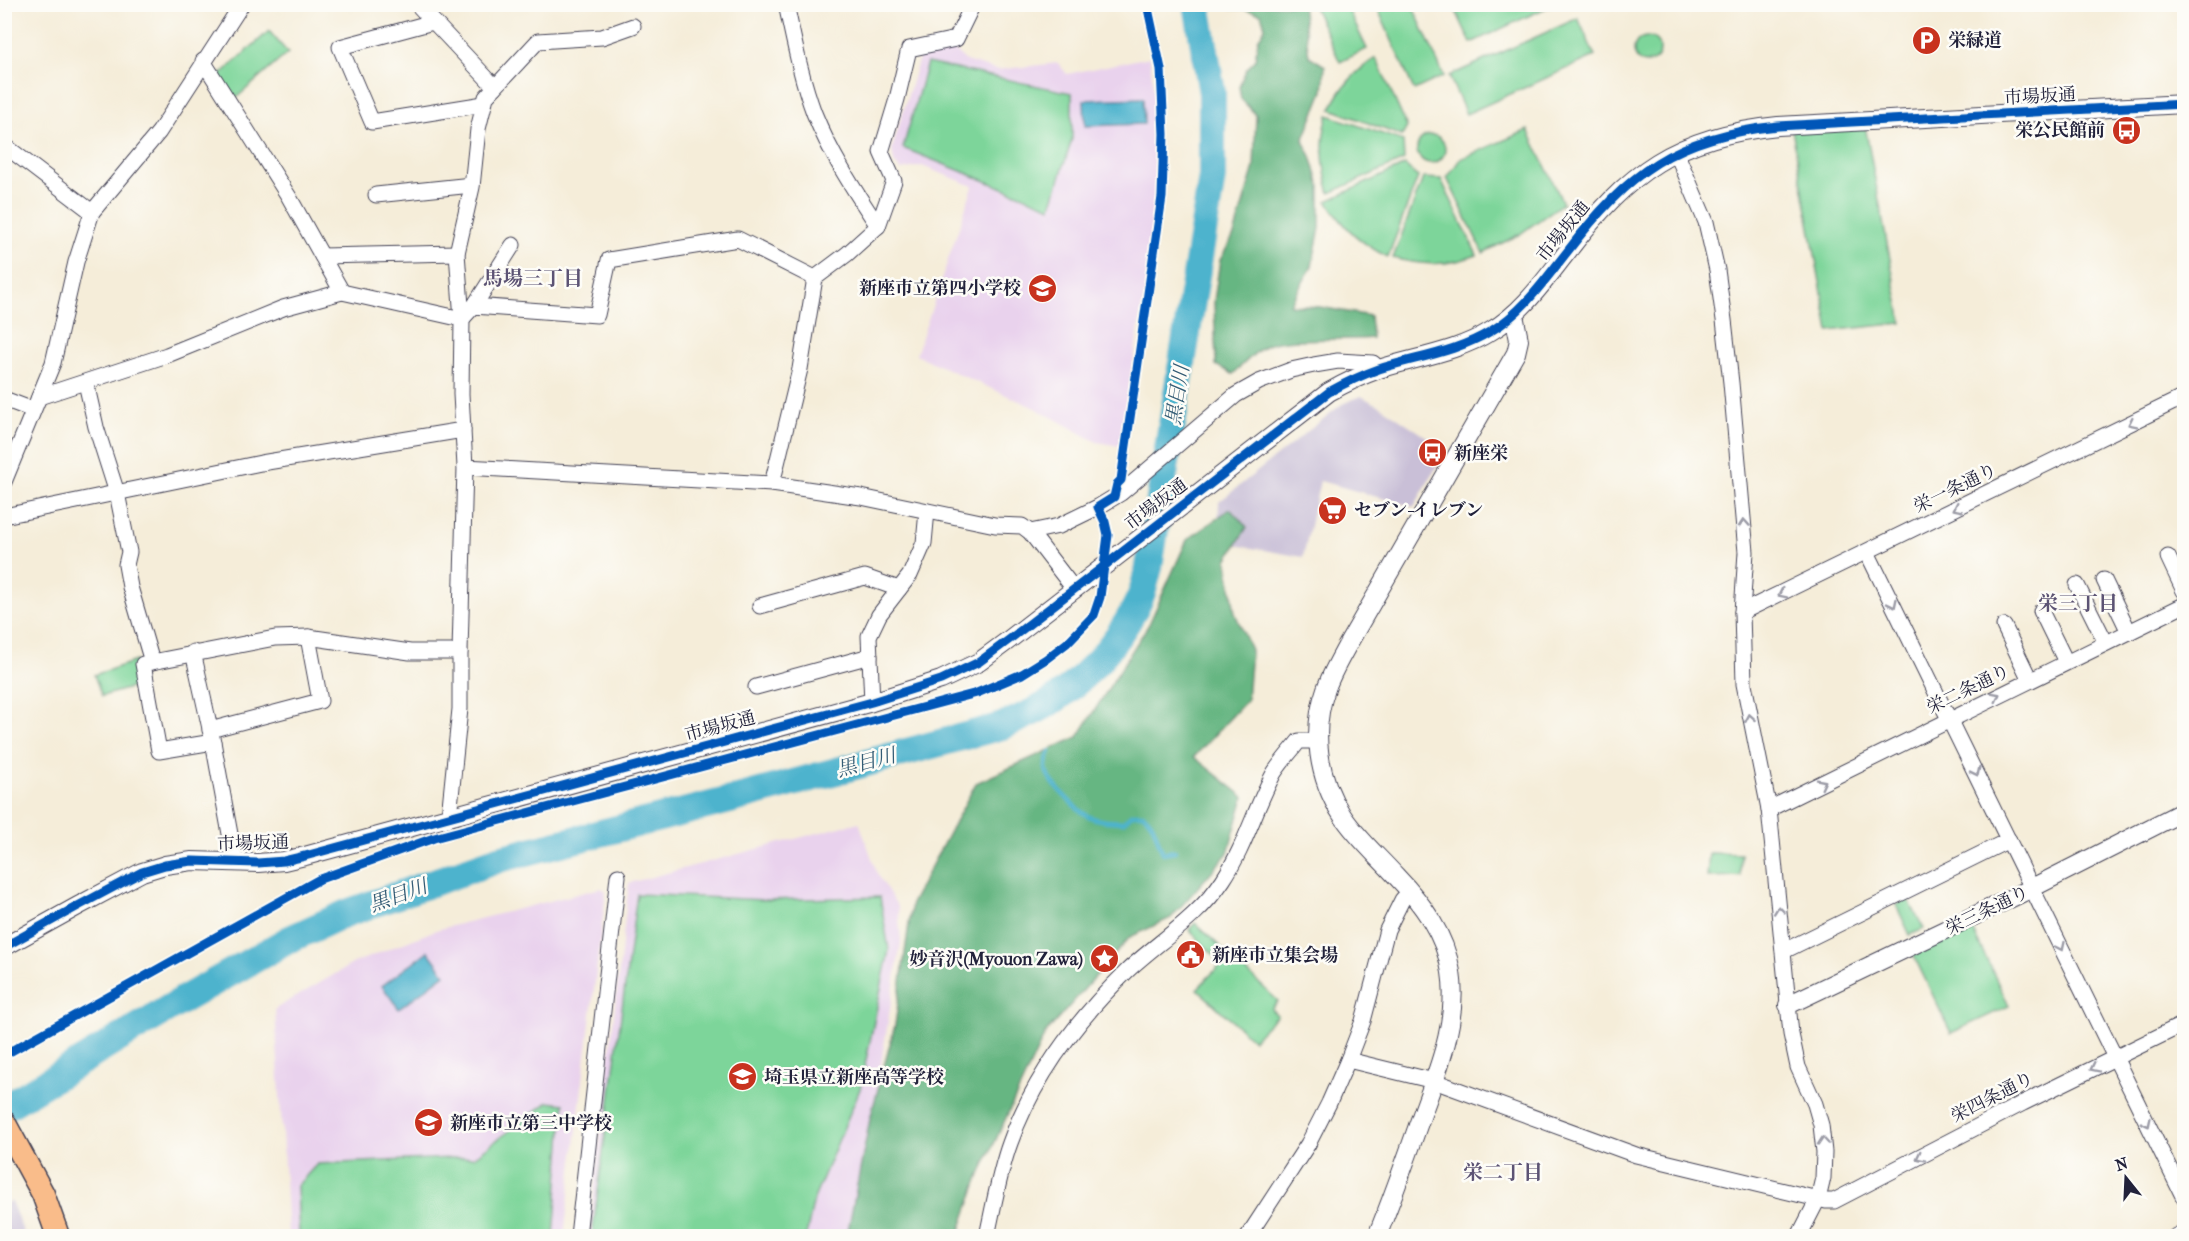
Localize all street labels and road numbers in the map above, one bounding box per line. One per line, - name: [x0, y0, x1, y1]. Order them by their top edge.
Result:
- street label: 市場坂通: [2004, 84, 2077, 109]
- street label: 市場坂通: [1533, 197, 1594, 266]
- street label: 栄一条通り: [1910, 459, 2000, 518]
- street label: 市場坂通: [1121, 474, 1191, 534]
- street label: 栄二条通り: [1923, 660, 2013, 719]
- street label: 市場坂通: [683, 707, 758, 746]
- street label: 市場坂通: [217, 832, 289, 855]
- street label: 栄三条通り: [1942, 881, 2032, 940]
- street label: 栄四条通り: [1947, 1068, 2037, 1127]

